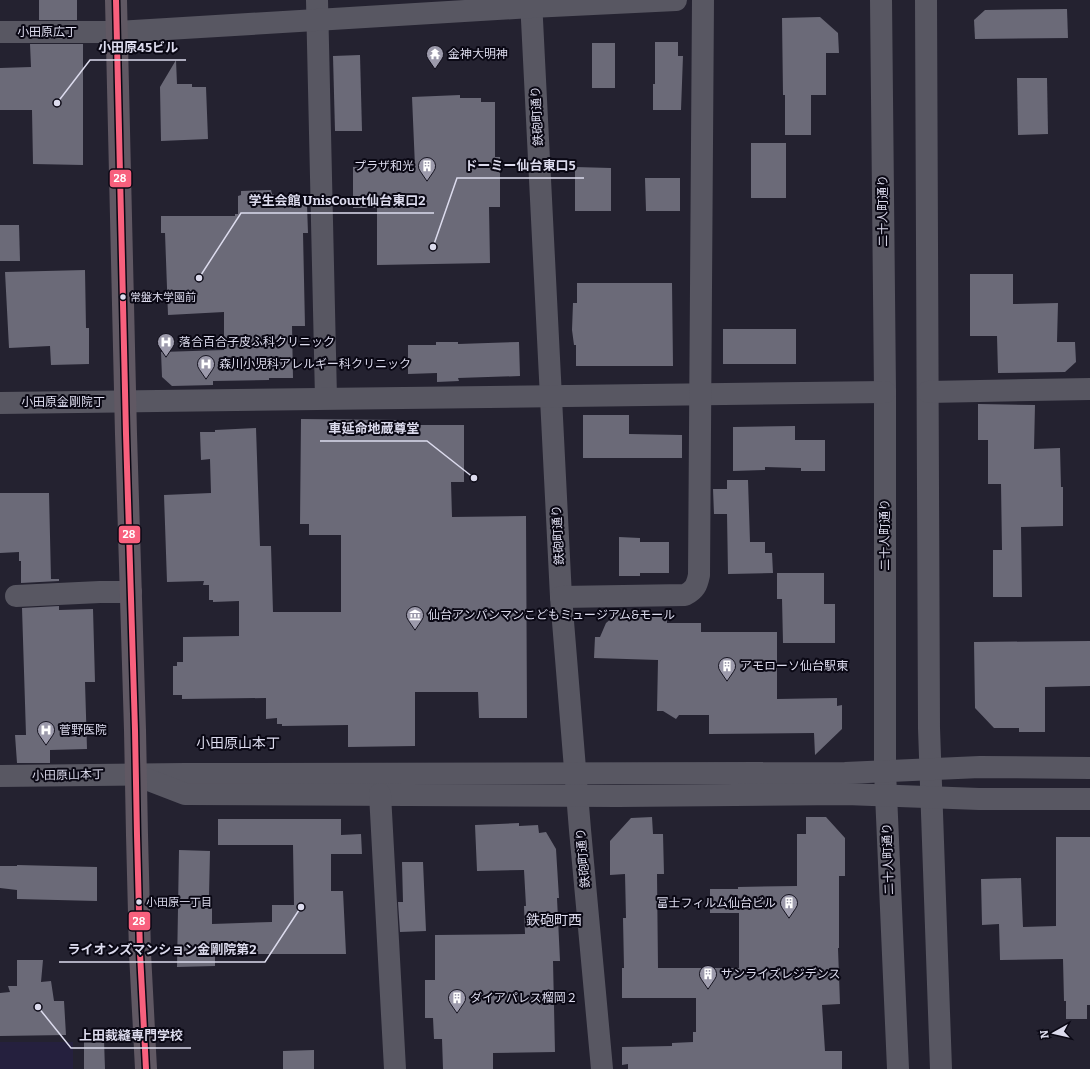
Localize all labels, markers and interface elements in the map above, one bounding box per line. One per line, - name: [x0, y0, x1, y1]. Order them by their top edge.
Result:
- street label: 小田原広丁: [17, 25, 77, 39]
- callout: 小田原45ビル: [90, 35, 186, 60]
- text: 小田原45ビル: [98, 40, 178, 55]
- temple icon: 金神大明神: [425, 44, 445, 69]
- place label: 金神大明神: [448, 47, 508, 61]
- street label: 鉄砲町通り: [528, 86, 546, 146]
- callout: ドーミー仙台東口5: [457, 153, 584, 178]
- building icon: プラザ和光: [417, 156, 437, 181]
- text: ドーミー仙台東口5: [464, 158, 576, 173]
- place label: プラザ和光: [354, 159, 414, 173]
- line badge: 28: [109, 169, 132, 188]
- text: 28: [114, 172, 127, 185]
- street label: 二十人町通り: [876, 175, 890, 247]
- callout: 学生会館 UnisCourt仙台東口2: [241, 188, 434, 213]
- text: 学生会館 UnisCourt仙台東口2: [248, 193, 426, 208]
- place label: 常盤木学園前: [130, 291, 196, 304]
- marker: 常盤木学園前: [118, 292, 128, 302]
- hospital icon: 落合百合子皮ふ科クリニック: [156, 332, 176, 357]
- place label: 落合百合子皮ふ科クリニック: [179, 335, 335, 349]
- hospital icon: 森川小児科アレルギー科クリニック: [196, 354, 216, 379]
- place label: 森川小児科アレルギー科クリニック: [219, 357, 411, 371]
- street label: 小田原金剛院丁: [21, 395, 105, 409]
- callout: 車延命地蔵尊堂: [320, 416, 427, 441]
- text: 車延命地蔵尊堂: [328, 421, 420, 436]
- street label: 二十人町通り: [878, 499, 892, 571]
- street label: 鉄砲町通り: [549, 505, 567, 565]
- line badge: 28: [118, 525, 141, 544]
- text: 28: [123, 528, 136, 541]
- museum icon: 仙台アンパンマンこどもミュージアム&モール: [405, 605, 425, 630]
- place label: 仙台アンパンマンこどもミュージアム&モール: [428, 608, 675, 622]
- building icon: アモローソ仙台駅東: [717, 656, 737, 681]
- place label: アモローソ仙台駅東: [740, 659, 848, 673]
- hospital icon: 菅野医院: [36, 720, 56, 745]
- place label: 菅野医院: [59, 723, 107, 737]
- district label: 小田原山本丁: [196, 735, 280, 752]
- street label: 小田原山本丁: [32, 767, 104, 783]
- street label: 二十人町通り: [880, 823, 896, 895]
- street label: 鉄砲町通り: [573, 827, 593, 889]
- building icon: 富士フィルム仙台ビル: [779, 893, 799, 918]
- place label: 小田原一丁目: [146, 896, 212, 909]
- place label: 富士フィルム仙台ビル: [656, 896, 776, 910]
- marker: 小田原一丁目: [134, 897, 144, 907]
- line badge: 28: [128, 911, 151, 931]
- district label: 鉄砲町西: [526, 912, 582, 929]
- text: 28: [133, 915, 146, 928]
- callout: ライオンズマンション金剛院第2: [59, 937, 265, 962]
- text: ライオンズマンション金剛院第2: [67, 942, 257, 957]
- building icon: サンライズレジデンス: [698, 964, 718, 989]
- place label: サンライズレジデンス: [721, 967, 840, 981]
- building icon: ダイアパレス榴岡２: [447, 988, 467, 1013]
- place label: ダイアパレス榴岡２: [470, 991, 578, 1005]
- north arrow: [1034, 1013, 1074, 1053]
- callout: 上田裁縫専門学校: [71, 1023, 191, 1048]
- text: 上田裁縫専門学校: [79, 1028, 183, 1043]
- text: N: [1037, 1029, 1052, 1039]

